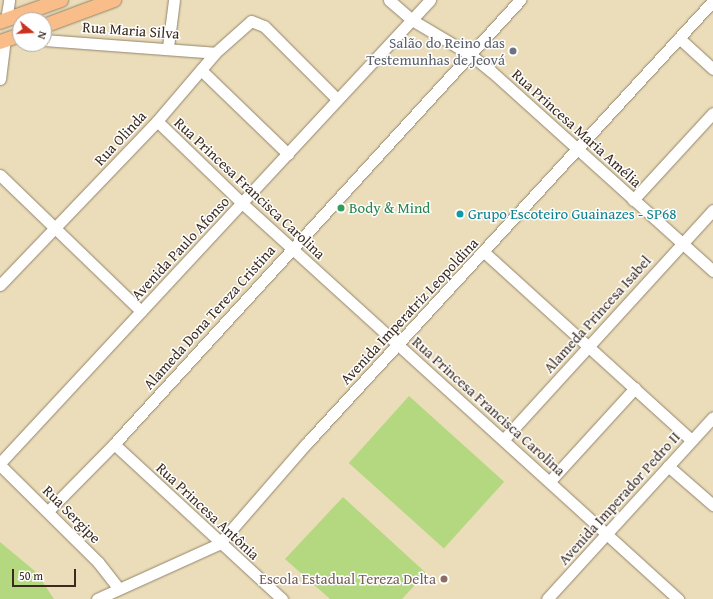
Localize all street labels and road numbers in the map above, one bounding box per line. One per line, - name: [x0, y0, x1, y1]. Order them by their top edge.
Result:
- street label: Rua Maria Silva: [82, 18, 180, 42]
- street label: Rua Princesa Maria Amélia: [509, 65, 645, 191]
- street label: Rua Olinda: [90, 107, 150, 169]
- street label: Rua Princesa Francisca Carolina: [171, 113, 329, 263]
- street label: Avenida Paulo Afonso: [127, 192, 233, 304]
- street label: Avenida Imperatriz Leopoldina: [336, 234, 482, 388]
- street label: Alameda Dona Tereza Cristina: [139, 241, 279, 393]
- street label: Alameda Princesa Isabel: [540, 252, 654, 376]
- street label: Rua Princesa Francisca Carolina: [409, 333, 569, 479]
- street label: Avenida Imperador Pedro II: [554, 428, 684, 568]
- street label: Rua Princesa Antônia: [153, 459, 263, 563]
- street label: Rua Sergipe: [39, 481, 105, 547]

